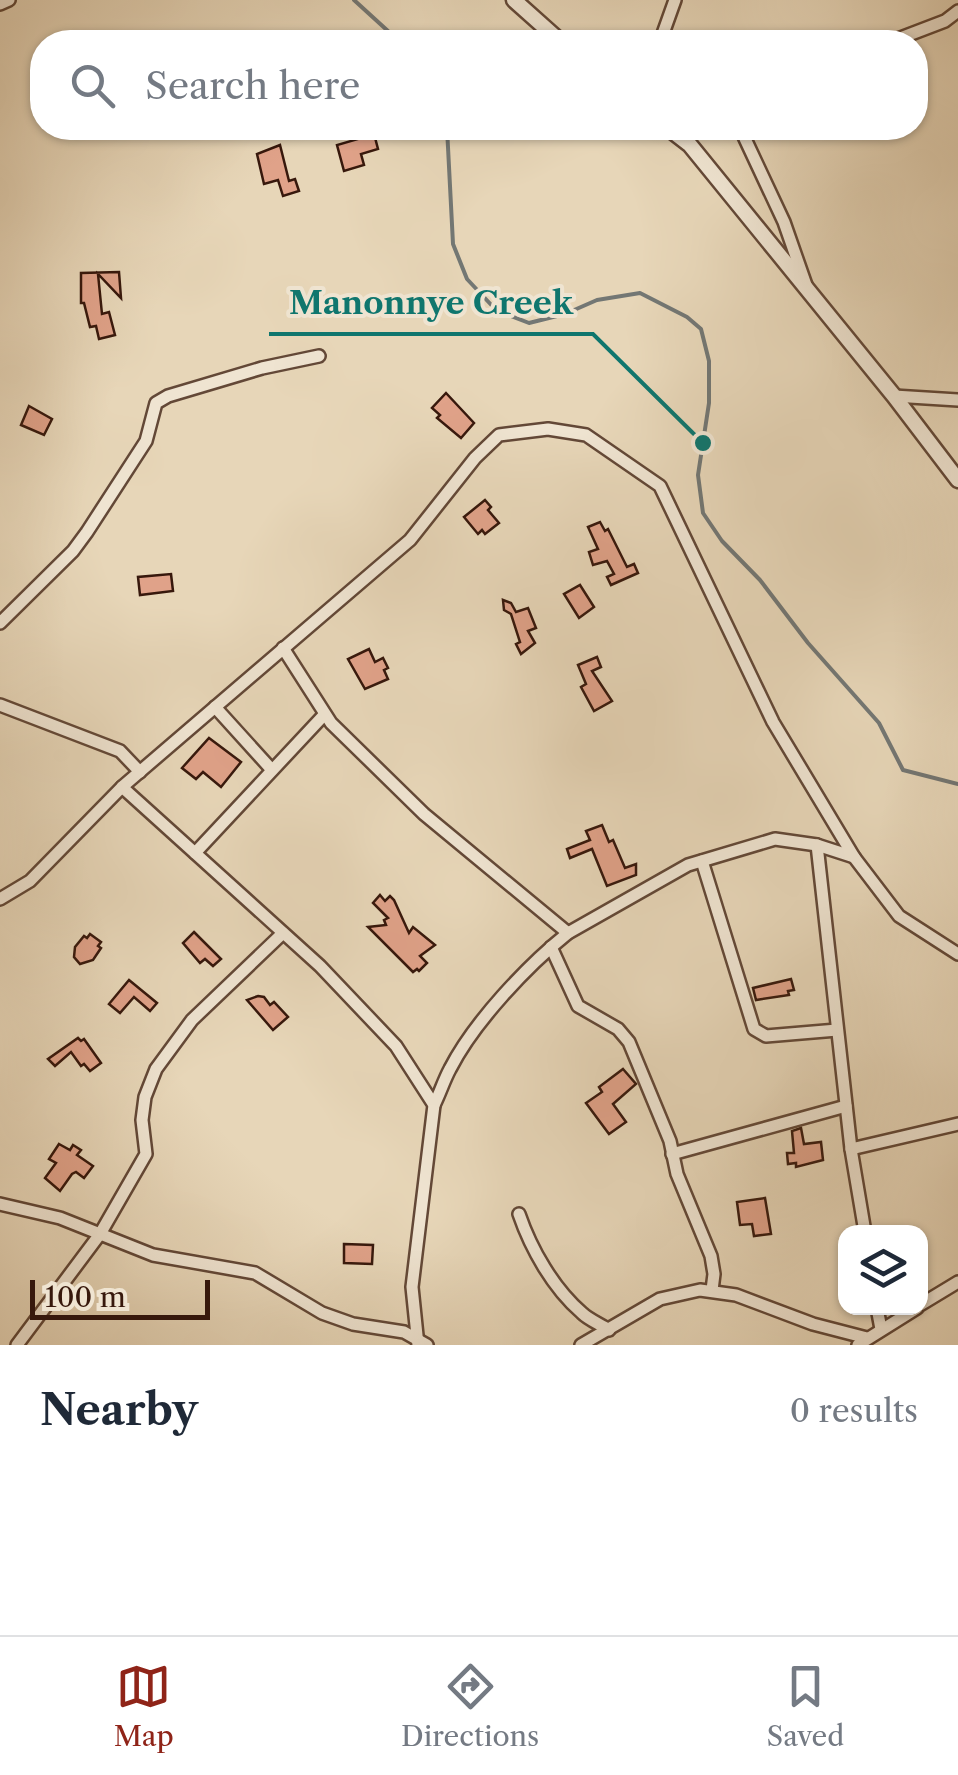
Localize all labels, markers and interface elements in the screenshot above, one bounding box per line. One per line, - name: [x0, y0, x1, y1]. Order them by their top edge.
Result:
- search box: [30, 30, 928, 140]
- icon: search: [65, 58, 120, 113]
- text: Search here: [145, 62, 360, 109]
- callout: Manonnye Creek: [269, 272, 593, 334]
- text: Manonnye Creek: [289, 283, 574, 322]
- map controls: [838, 1225, 928, 1315]
- button: layers: [838, 1225, 928, 1315]
- scale bar: [30, 1275, 210, 1320]
- text: 100 m: [45, 1280, 126, 1314]
- text: Nearby: [40, 1384, 198, 1436]
- text: 0 results: [790, 1391, 918, 1430]
- tab: Map: [114, 1659, 174, 1753]
- tab: Directions: [401, 1659, 539, 1753]
- tab: Saved: [767, 1659, 844, 1753]

